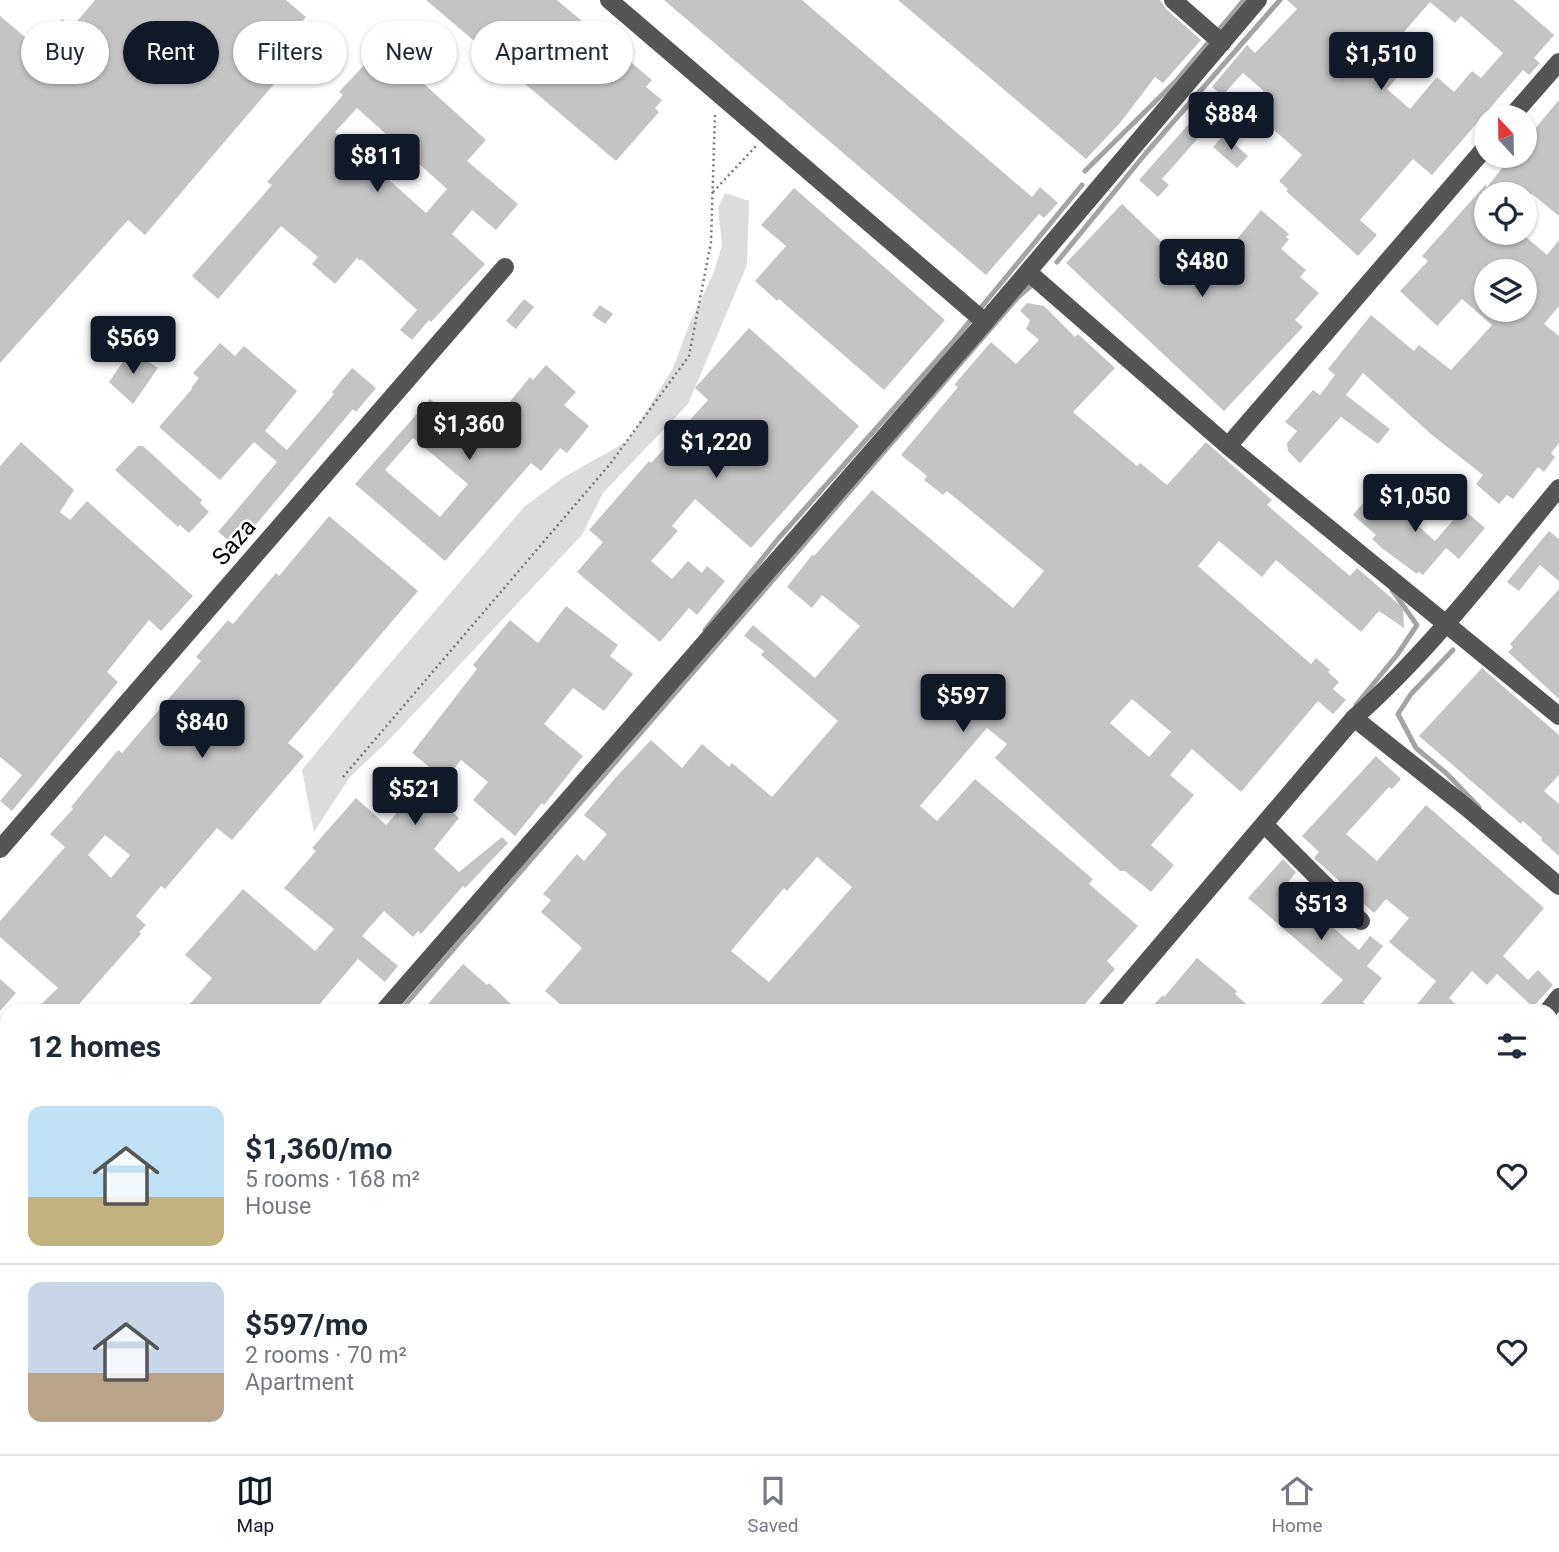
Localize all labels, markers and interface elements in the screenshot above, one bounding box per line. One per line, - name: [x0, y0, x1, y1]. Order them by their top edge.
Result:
- chip: Buy: [21, 21, 109, 84]
- chip: Rent: [123, 21, 219, 84]
- chip: Filters: [233, 21, 347, 84]
- chip: New: [361, 21, 457, 84]
- chip: Apartment: [471, 21, 633, 84]
- pin: $1,510: [1324, 32, 1438, 92]
- text: $1,510: [1345, 41, 1417, 68]
- pin: $884: [1190, 92, 1272, 152]
- text: $884: [1205, 101, 1257, 128]
- north arrow: [1474, 105, 1536, 168]
- map controls: [1474, 105, 1537, 322]
- pin: $811: [336, 134, 418, 194]
- text: $811: [351, 143, 403, 170]
- button: locate: [1474, 182, 1537, 245]
- pin: $480: [1161, 240, 1243, 299]
- text: $480: [1176, 248, 1228, 275]
- button: layers: [1474, 259, 1537, 322]
- pin: $569: [92, 316, 174, 376]
- text: $569: [107, 325, 159, 352]
- pin: $1,360: [412, 402, 526, 462]
- text: $1,360: [433, 411, 505, 438]
- pin: $1,220: [659, 420, 773, 480]
- text: $1,220: [680, 429, 752, 456]
- pin: $1,050: [1358, 475, 1472, 534]
- text: $1,050: [1379, 483, 1451, 510]
- street label: Saza: [206, 513, 262, 571]
- pin: $597: [922, 674, 1004, 734]
- text: $597: [937, 683, 989, 710]
- pin: $840: [161, 700, 243, 760]
- text: $840: [176, 709, 228, 736]
- pin: $521: [374, 768, 456, 827]
- text: $521: [389, 776, 441, 803]
- pin: $513: [1280, 883, 1362, 942]
- text: $513: [1295, 891, 1347, 918]
- icon: filters: [1493, 1027, 1531, 1065]
- text: 12 homes: [28, 1029, 161, 1064]
- text: $1,360/mo: [245, 1131, 393, 1166]
- icon: home: [84, 1134, 168, 1218]
- icon: heart: [1493, 1157, 1531, 1195]
- text: 5 rooms · 168 m²: [245, 1166, 420, 1193]
- text: House: [245, 1193, 311, 1220]
- text: $597/mo: [245, 1307, 368, 1342]
- icon: home: [84, 1310, 168, 1394]
- icon: heart: [1493, 1333, 1531, 1371]
- text: 2 rooms · 70 m²: [245, 1342, 407, 1369]
- text: Apartment: [245, 1369, 354, 1396]
- tab: Map: [236, 1472, 274, 1537]
- tab: Saved: [747, 1472, 799, 1537]
- tab: Home: [1271, 1472, 1323, 1537]

